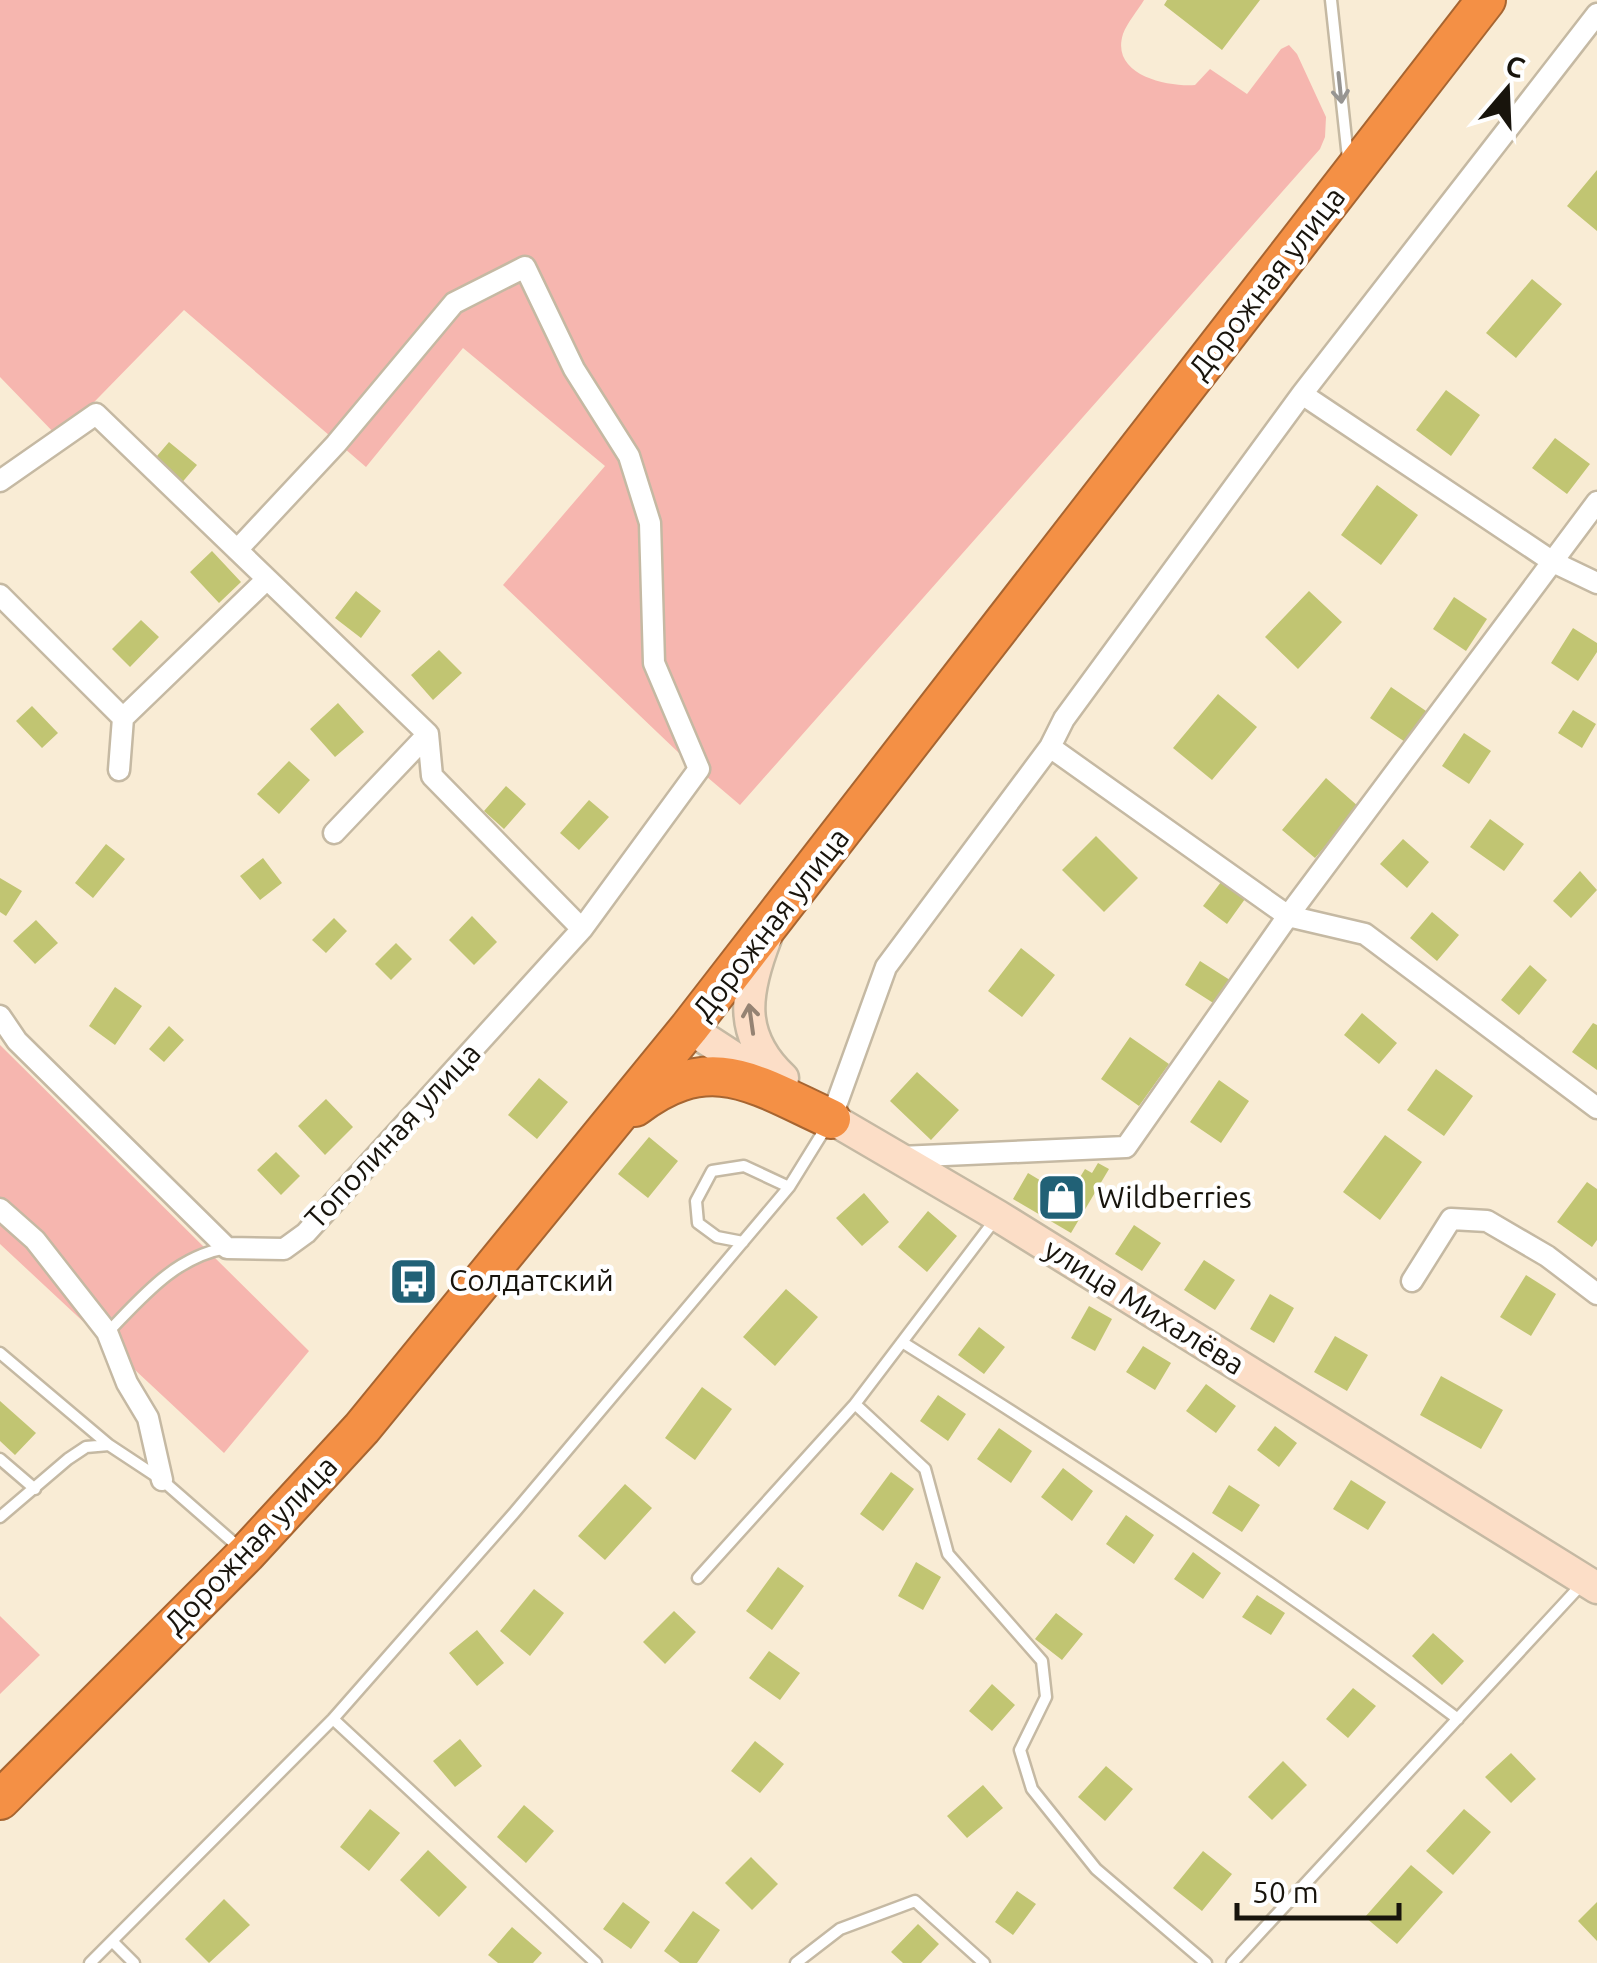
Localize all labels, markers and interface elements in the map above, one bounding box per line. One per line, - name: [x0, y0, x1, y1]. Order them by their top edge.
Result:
- north arrow: [1457, 40, 1557, 140]
- text: С: [1502, 48, 1529, 83]
- one-way arrow: [1331, 71, 1350, 104]
- street label: Дорожная улица: [1181, 180, 1351, 385]
- street label: Дорожная улица: [685, 821, 855, 1026]
- one-way arrow: [742, 1003, 760, 1036]
- street label: Тополиная улица: [298, 1036, 487, 1235]
- shop icon: Wildberries: [1036, 1172, 1088, 1224]
- place label: Wildberries: [1097, 1180, 1252, 1214]
- street label: улица Михалёва: [1038, 1231, 1251, 1381]
- bus stop icon: Солдатский: [388, 1255, 440, 1307]
- place label: Солдатский: [449, 1263, 614, 1297]
- street label: Дорожная улица: [157, 1449, 344, 1640]
- scale bar: [1237, 1858, 1400, 1920]
- text: 50 m: [1252, 1875, 1319, 1909]

